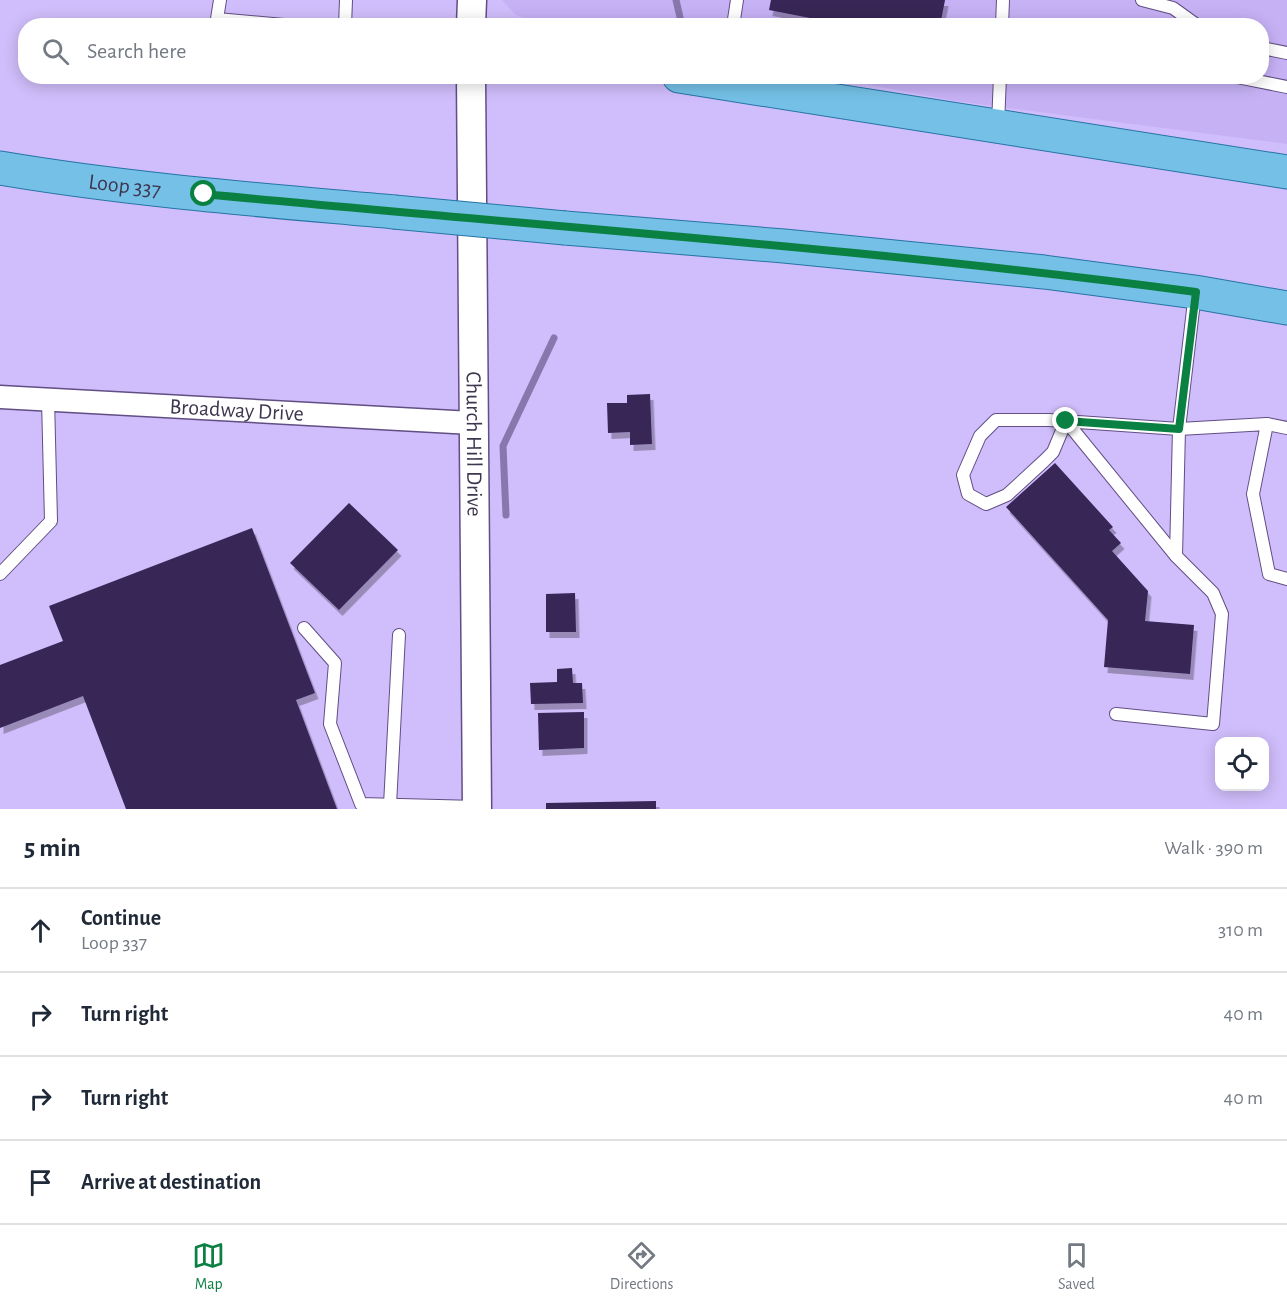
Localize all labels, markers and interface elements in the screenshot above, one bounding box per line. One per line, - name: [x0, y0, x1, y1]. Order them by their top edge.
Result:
- search box: [18, 18, 1269, 84]
- icon: search: [39, 35, 72, 68]
- text: Search here: [87, 40, 186, 62]
- street label: Loop 337: [87, 170, 162, 201]
- route start: [190, 180, 216, 206]
- street label: Church Hill Drive: [462, 371, 486, 517]
- street label: Broadway Drive: [169, 395, 304, 425]
- route end: [1052, 407, 1078, 433]
- map controls: [1215, 737, 1269, 791]
- button: locate: [1215, 737, 1269, 791]
- text: 5 min: [24, 835, 81, 861]
- text: Walk · 390 m: [1164, 838, 1263, 858]
- text: Continue: [81, 907, 161, 929]
- icon: ahead: [24, 914, 57, 947]
- text: 310 m: [1218, 920, 1263, 940]
- text: Loop 337: [81, 933, 147, 953]
- icon: right: [24, 998, 57, 1031]
- text: Turn right: [81, 1003, 168, 1025]
- text: 40 m: [1224, 1004, 1263, 1024]
- icon: right: [24, 1082, 57, 1115]
- text: Turn right: [81, 1087, 168, 1109]
- text: 40 m: [1224, 1088, 1263, 1108]
- icon: arrive: [24, 1166, 57, 1199]
- text: Arrive at destination: [81, 1171, 261, 1193]
- tab: Map: [192, 1239, 225, 1294]
- tab: Directions: [610, 1239, 674, 1294]
- tab: Saved: [1058, 1239, 1095, 1294]

